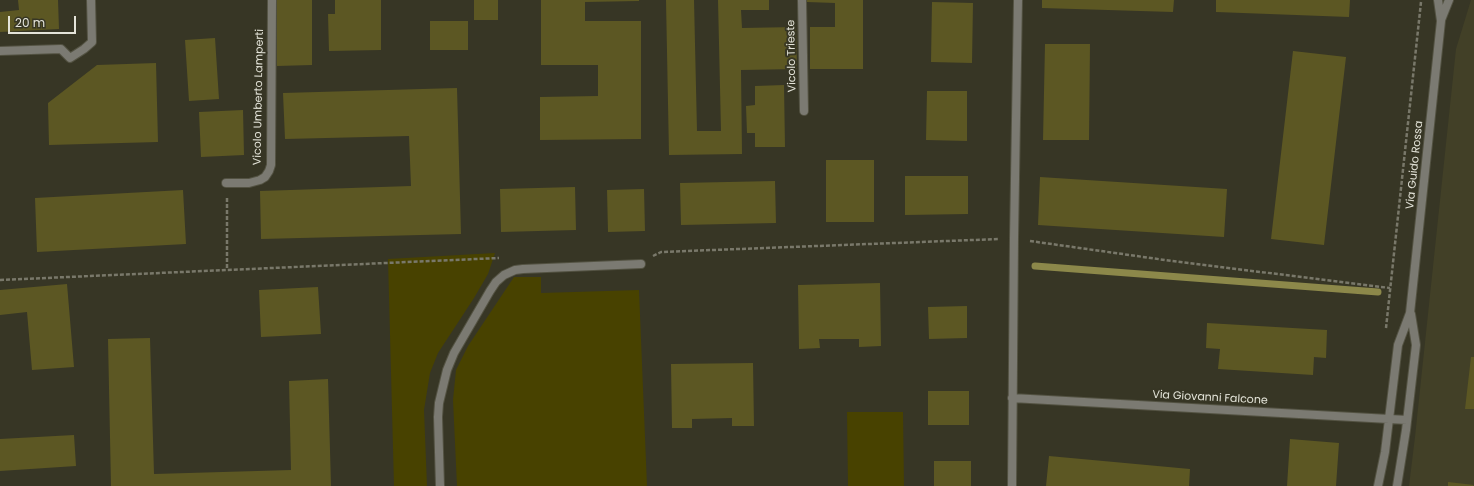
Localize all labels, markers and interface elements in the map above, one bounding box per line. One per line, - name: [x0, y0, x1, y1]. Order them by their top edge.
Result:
- scale bar: [10, 8, 78, 34]
- text: 20 m: [15, 14, 45, 31]
- street label: Vicolo Trieste: [785, 20, 799, 92]
- street label: Vicolo Umberto Lamperti: [251, 29, 267, 165]
- street label: Via Guido Rossa: [1404, 120, 1426, 210]
- street label: Via Giovanni Falcone: [1152, 388, 1268, 408]

